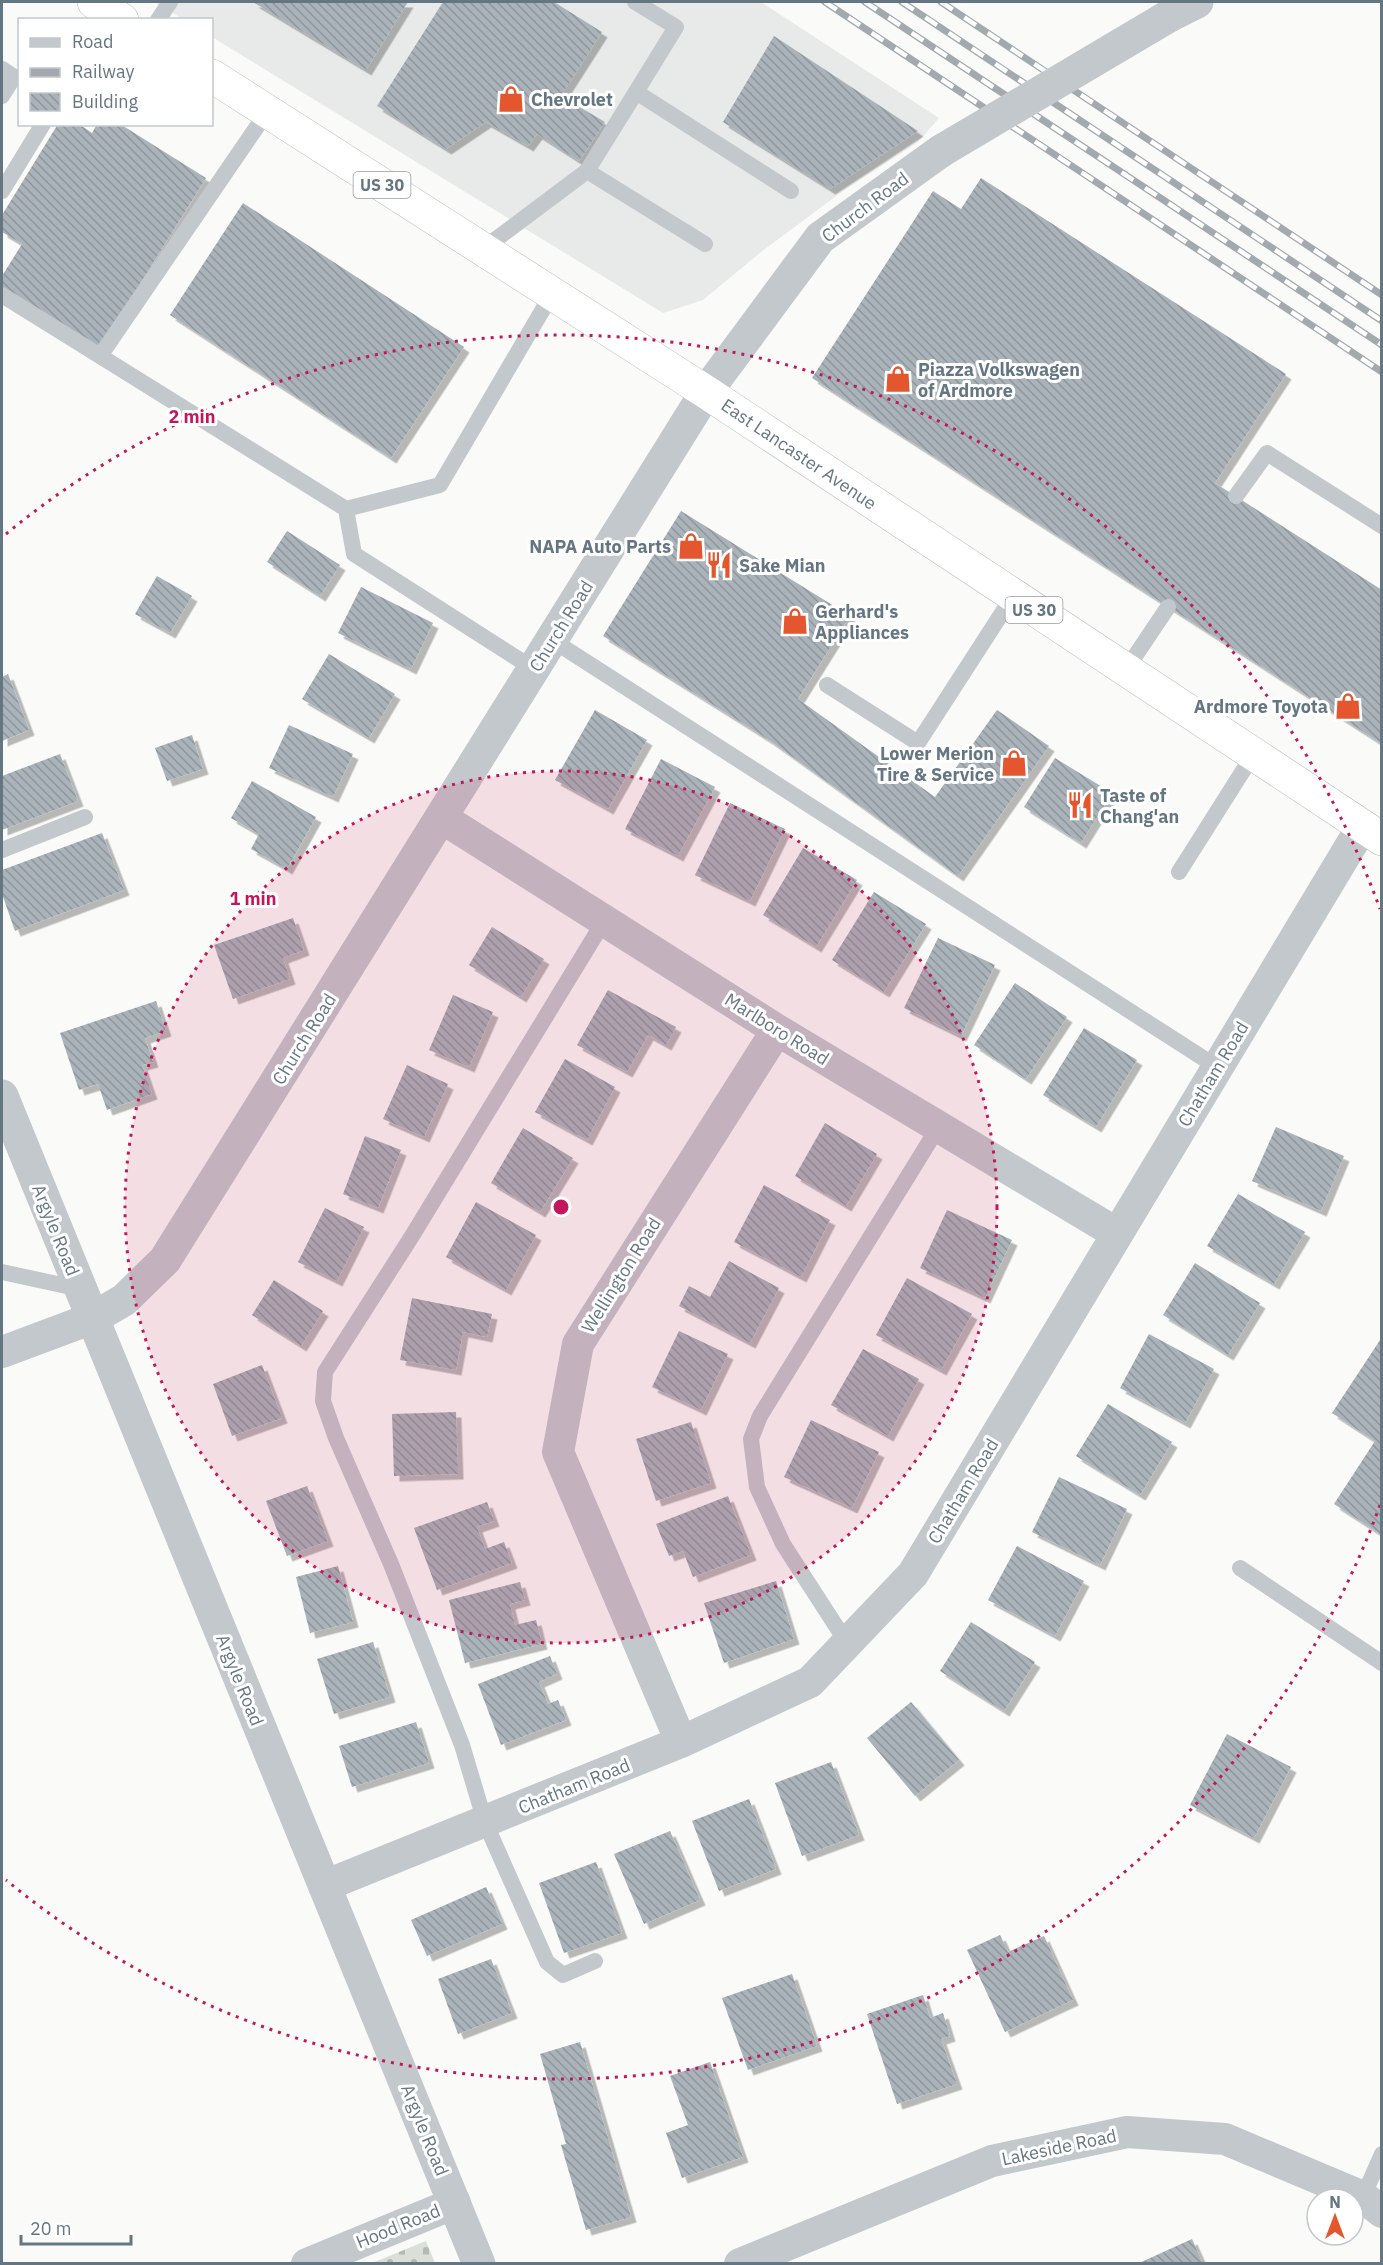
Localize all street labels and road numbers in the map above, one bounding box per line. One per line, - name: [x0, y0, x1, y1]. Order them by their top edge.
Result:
- street label: Church Road: [817, 167, 913, 247]
- road number: US 30: [354, 172, 410, 198]
- street label: East Lancaster Avenue: [717, 393, 881, 515]
- street label: Church Road: [524, 576, 598, 676]
- road number: US 30: [1006, 597, 1062, 623]
- street label: Marlboro Road: [721, 988, 833, 1070]
- street label: Church Road: [267, 989, 341, 1089]
- street label: Chatham Road: [1173, 1017, 1253, 1131]
- street label: Argyle Road: [27, 1181, 85, 1279]
- street label: Wellington Road: [576, 1213, 666, 1337]
- street label: Chatham Road: [923, 1434, 1003, 1548]
- street label: Argyle Road: [211, 1631, 269, 1729]
- street label: Chatham Road: [515, 1753, 633, 1819]
- street label: Argyle Road: [396, 2081, 454, 2179]
- street label: Lakeside Road: [999, 2124, 1119, 2170]
- street label: Hood Road: [352, 2199, 444, 2253]

